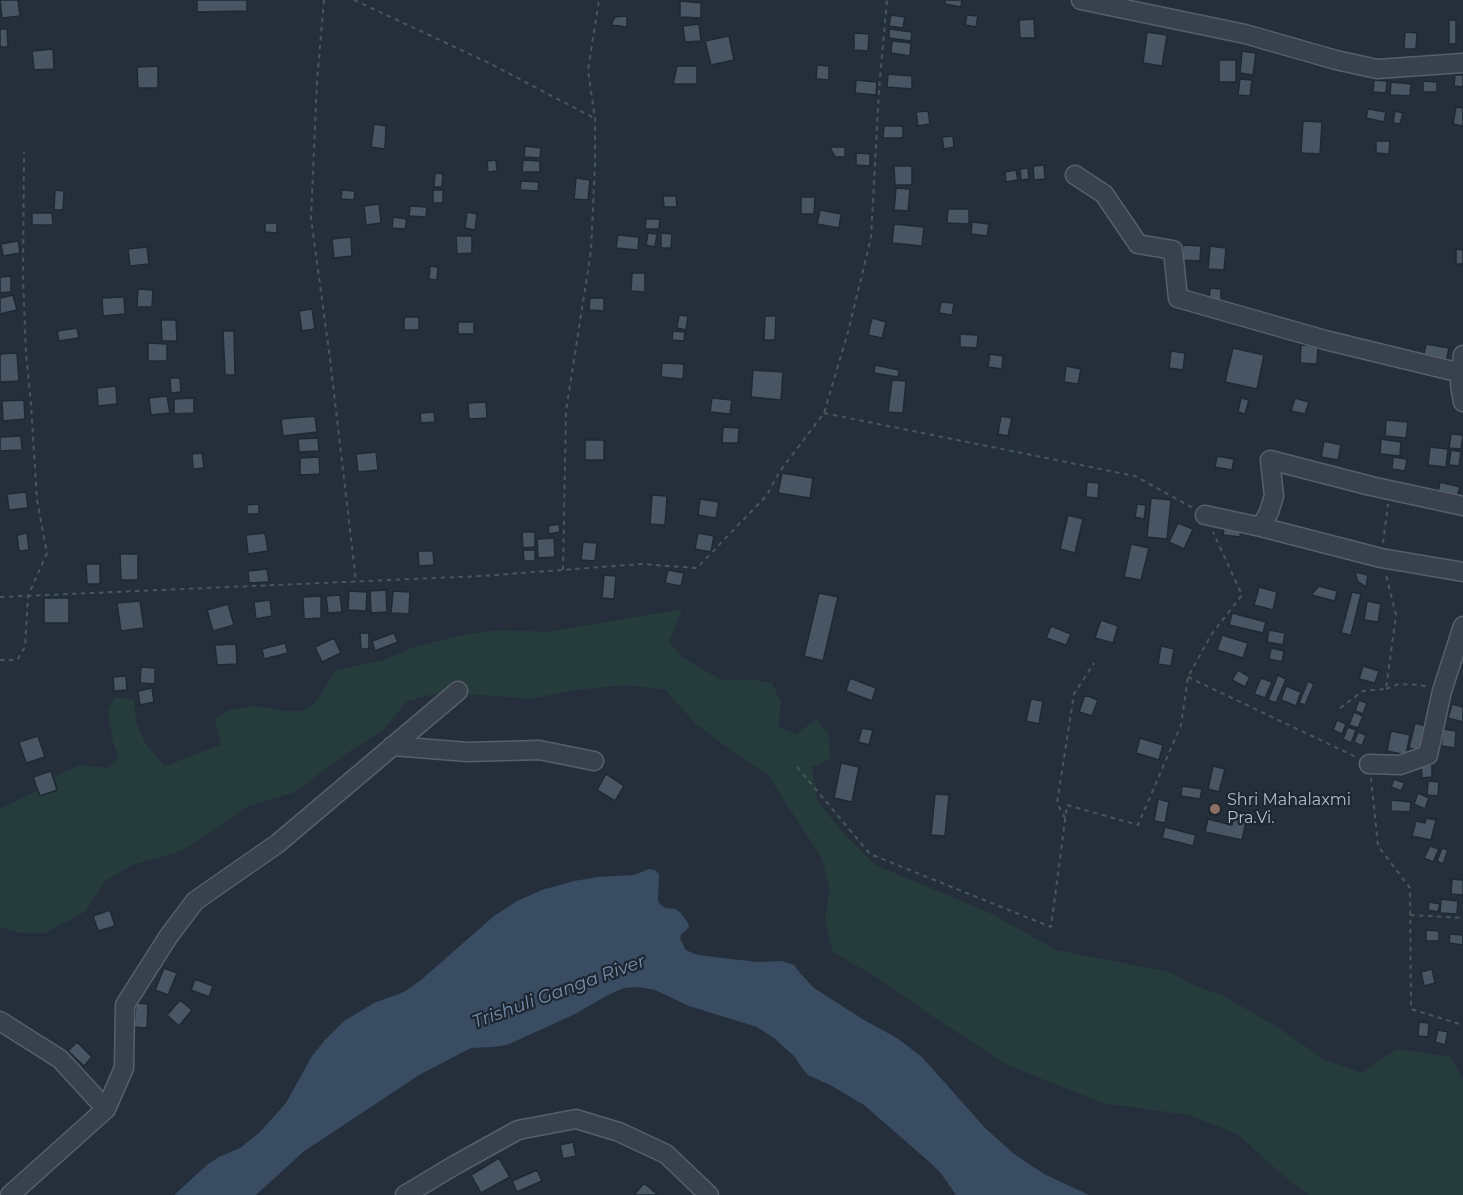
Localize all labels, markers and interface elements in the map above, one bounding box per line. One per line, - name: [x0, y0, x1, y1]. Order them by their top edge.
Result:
- place label: Shri Mahalaxmi Pra.Vi.: [1227, 790, 1351, 828]
- marker: Shri Mahalaxmi Pra.Vi.: [1208, 802, 1222, 816]
- water label: Trishuli Ganga River: [470, 951, 648, 1033]

